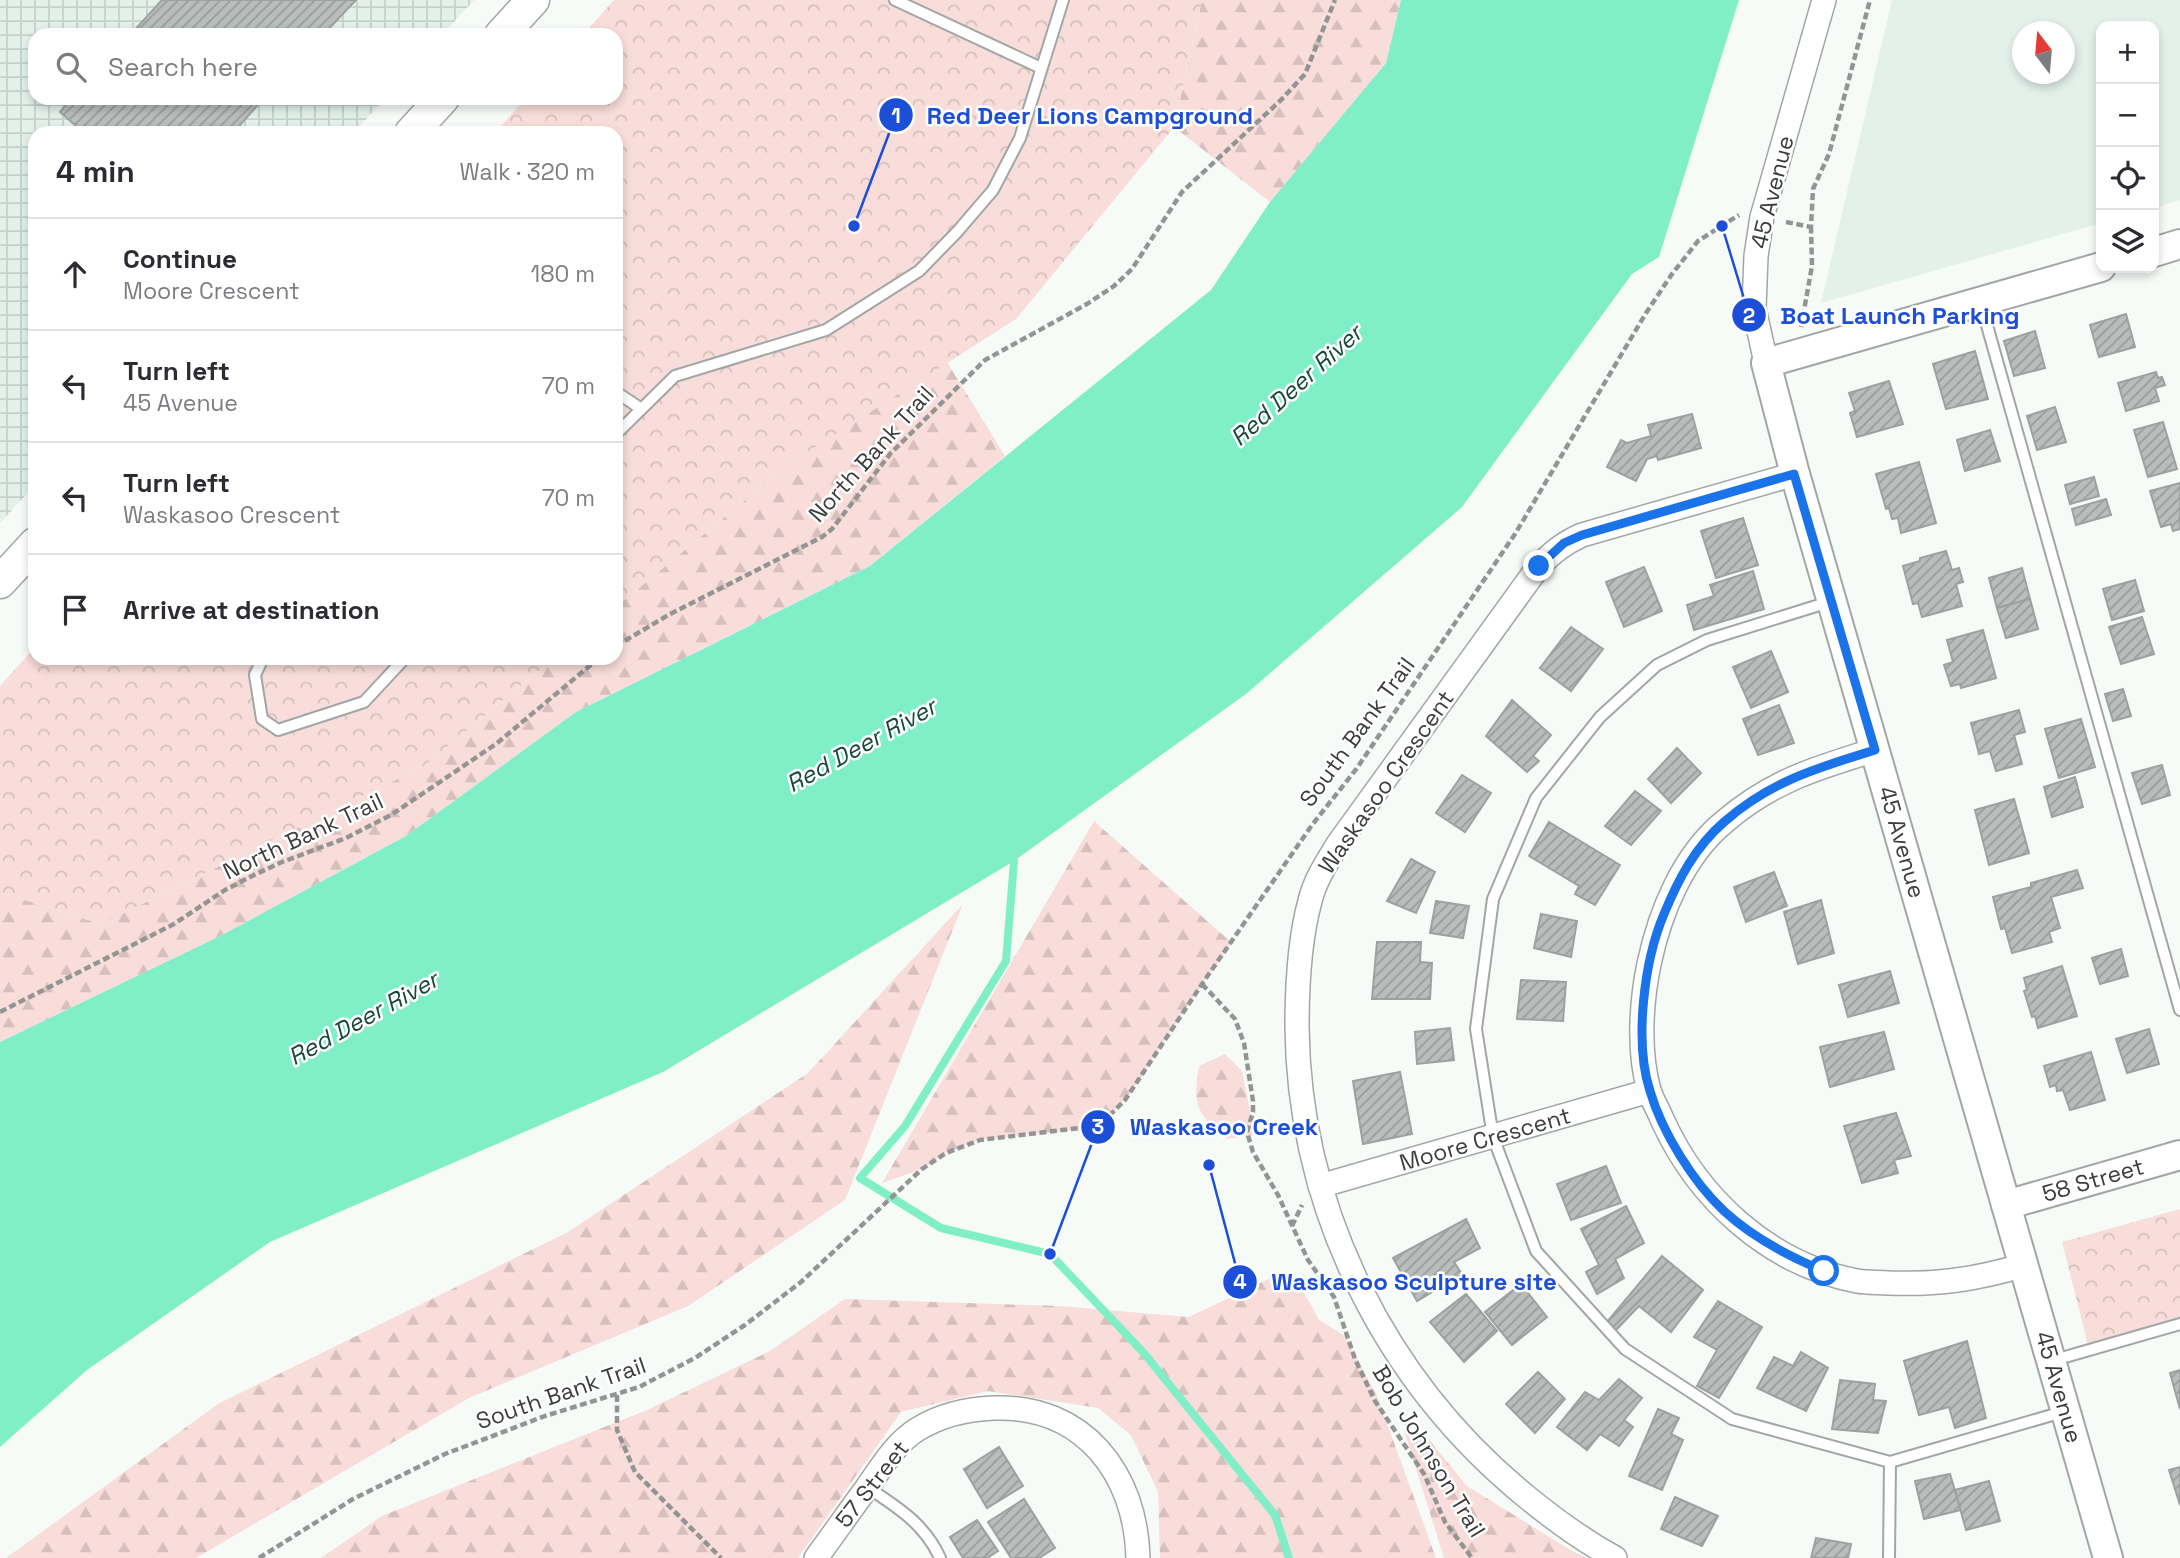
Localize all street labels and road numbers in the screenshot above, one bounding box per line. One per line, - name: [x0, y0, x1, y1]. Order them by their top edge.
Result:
- street label: 45 Avenue: [1744, 133, 1800, 251]
- street label: North Bank Trail: [802, 379, 940, 529]
- street label: South Bank Trail: [1293, 651, 1421, 813]
- street label: Waskasoo Crescent: [1311, 684, 1461, 880]
- street label: 45 Avenue: [1872, 783, 1932, 901]
- street label: North Bank Trail: [218, 786, 388, 886]
- street label: Moore Crescent: [1396, 1100, 1574, 1178]
- street label: 58 Street: [2039, 1151, 2147, 1209]
- street label: 45 Avenue: [2029, 1328, 2089, 1446]
- street label: South Bank Trail: [472, 1350, 650, 1436]
- street label: Bob Johnson Trail: [1366, 1359, 1492, 1543]
- street label: 57 Street: [829, 1434, 915, 1534]

